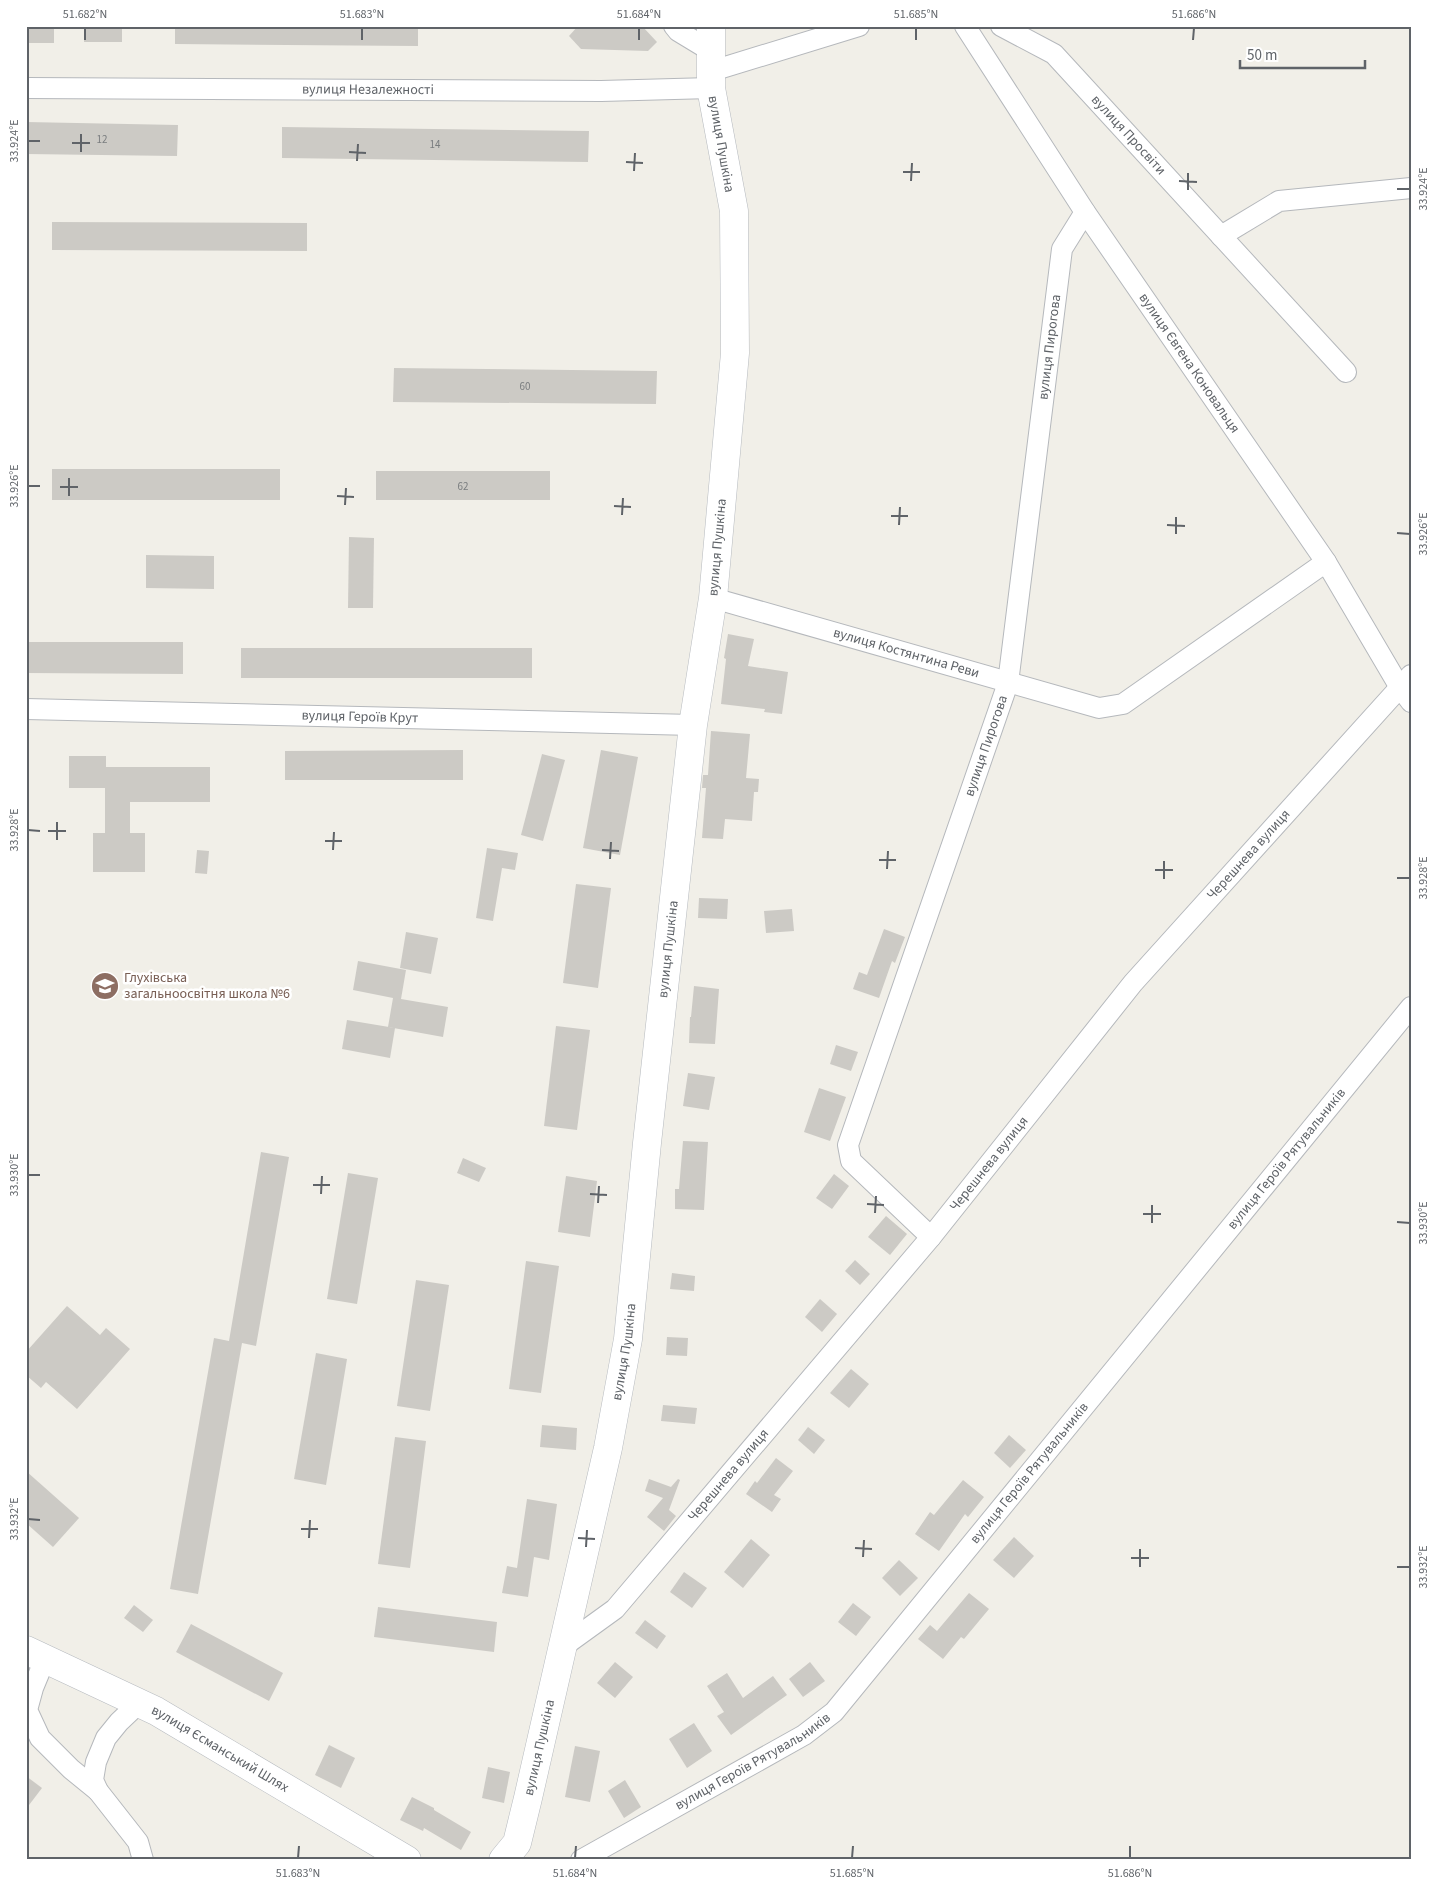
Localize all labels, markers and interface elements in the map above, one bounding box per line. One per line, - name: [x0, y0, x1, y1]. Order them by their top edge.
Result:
- text: 51.682°N: [63, 6, 107, 23]
- text: 51.683°N: [340, 6, 384, 23]
- text: 51.684°N: [617, 6, 661, 23]
- text: 51.685°N: [894, 6, 938, 23]
- text: 51.686°N: [1172, 6, 1216, 23]
- scale bar: [1240, 38, 1364, 70]
- text: 50 m: [1247, 45, 1277, 66]
- street label: вулиця Незалежності: [302, 79, 434, 100]
- street label: вулиця Просвіти: [1086, 91, 1170, 180]
- street label: вулиця Пушкіна: [703, 94, 739, 194]
- text: 33.924°E: [6, 119, 23, 163]
- house number: 12: [97, 132, 107, 147]
- house number: 14: [430, 137, 441, 152]
- text: 33.924°E: [1415, 167, 1432, 211]
- street label: вулиця Євгена Коновальця: [1134, 289, 1245, 437]
- street label: вулиця Пирогова: [1033, 293, 1066, 401]
- house number: 60: [520, 379, 530, 394]
- text: 33.926°E: [6, 464, 23, 508]
- house number: 62: [458, 479, 468, 494]
- street label: вулиця Пушкіна: [703, 498, 732, 597]
- text: 33.926°E: [1415, 512, 1432, 556]
- street label: вулиця Костянтина Реви: [831, 623, 982, 683]
- street label: вулиця Пирогова: [959, 693, 1013, 799]
- street label: вулиця Героїв Крут: [301, 706, 419, 728]
- street label: Черешнева вулиця: [1202, 805, 1295, 905]
- text: 33.928°E: [6, 808, 23, 852]
- text: 33.928°E: [1415, 856, 1432, 900]
- street label: вулиця Пушкіна: [653, 899, 684, 999]
- place label: Глухівська загальноосвітня школа №6: [124, 968, 290, 1004]
- school or university icon: Глухівська загальноосвітня школа №6: [90, 971, 120, 1001]
- street label: вулиця Героїв Рятувальників: [1223, 1084, 1351, 1234]
- street label: Черешнева вулиця: [945, 1112, 1033, 1216]
- text: 33.930°E: [6, 1153, 23, 1197]
- text: 33.930°E: [1415, 1201, 1432, 1245]
- street label: вулиця Пушкіна: [607, 1302, 641, 1402]
- street label: вулиця Героїв Рятувальників: [965, 1398, 1093, 1548]
- street label: Черешнева вулиця: [683, 1425, 774, 1526]
- text: 33.932°E: [6, 1497, 23, 1541]
- text: 33.932°E: [1415, 1545, 1432, 1589]
- street label: вулиця Пушкіна: [519, 1698, 560, 1798]
- street label: вулиця Єсманський Шлях: [148, 1700, 293, 1798]
- street label: вулиця Героїв Рятувальників: [671, 1708, 835, 1815]
- text: 51.683°N: [276, 1865, 320, 1882]
- text: 51.684°N: [553, 1865, 597, 1882]
- text: 51.685°N: [830, 1865, 874, 1882]
- text: 51.686°N: [1108, 1865, 1152, 1882]

